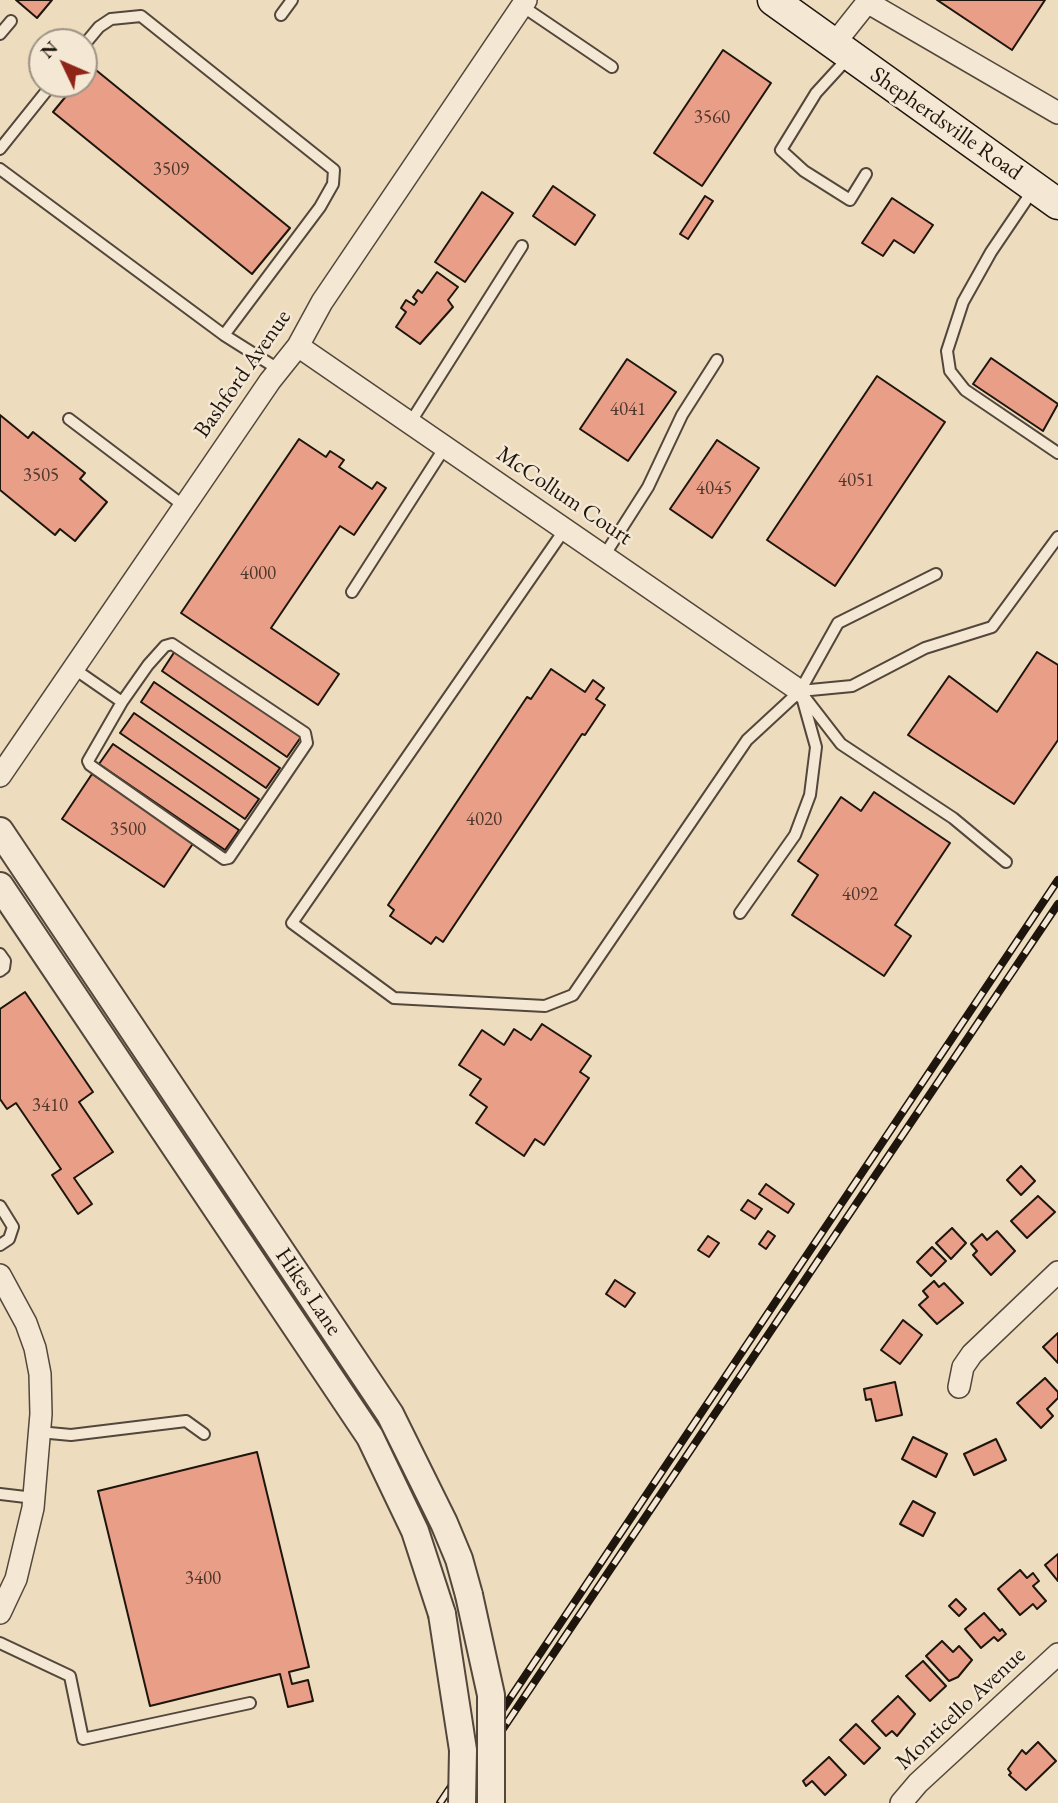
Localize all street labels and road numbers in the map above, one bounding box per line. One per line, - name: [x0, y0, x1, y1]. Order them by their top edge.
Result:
- street label: Shepherdsville Road: [865, 61, 1027, 187]
- street label: Bashford Avenue: [189, 305, 297, 443]
- street label: McCollum Court: [491, 441, 637, 551]
- street label: Hikes Lane: [269, 1243, 347, 1341]
- street label: Monticello Avenue: [890, 1642, 1032, 1776]

